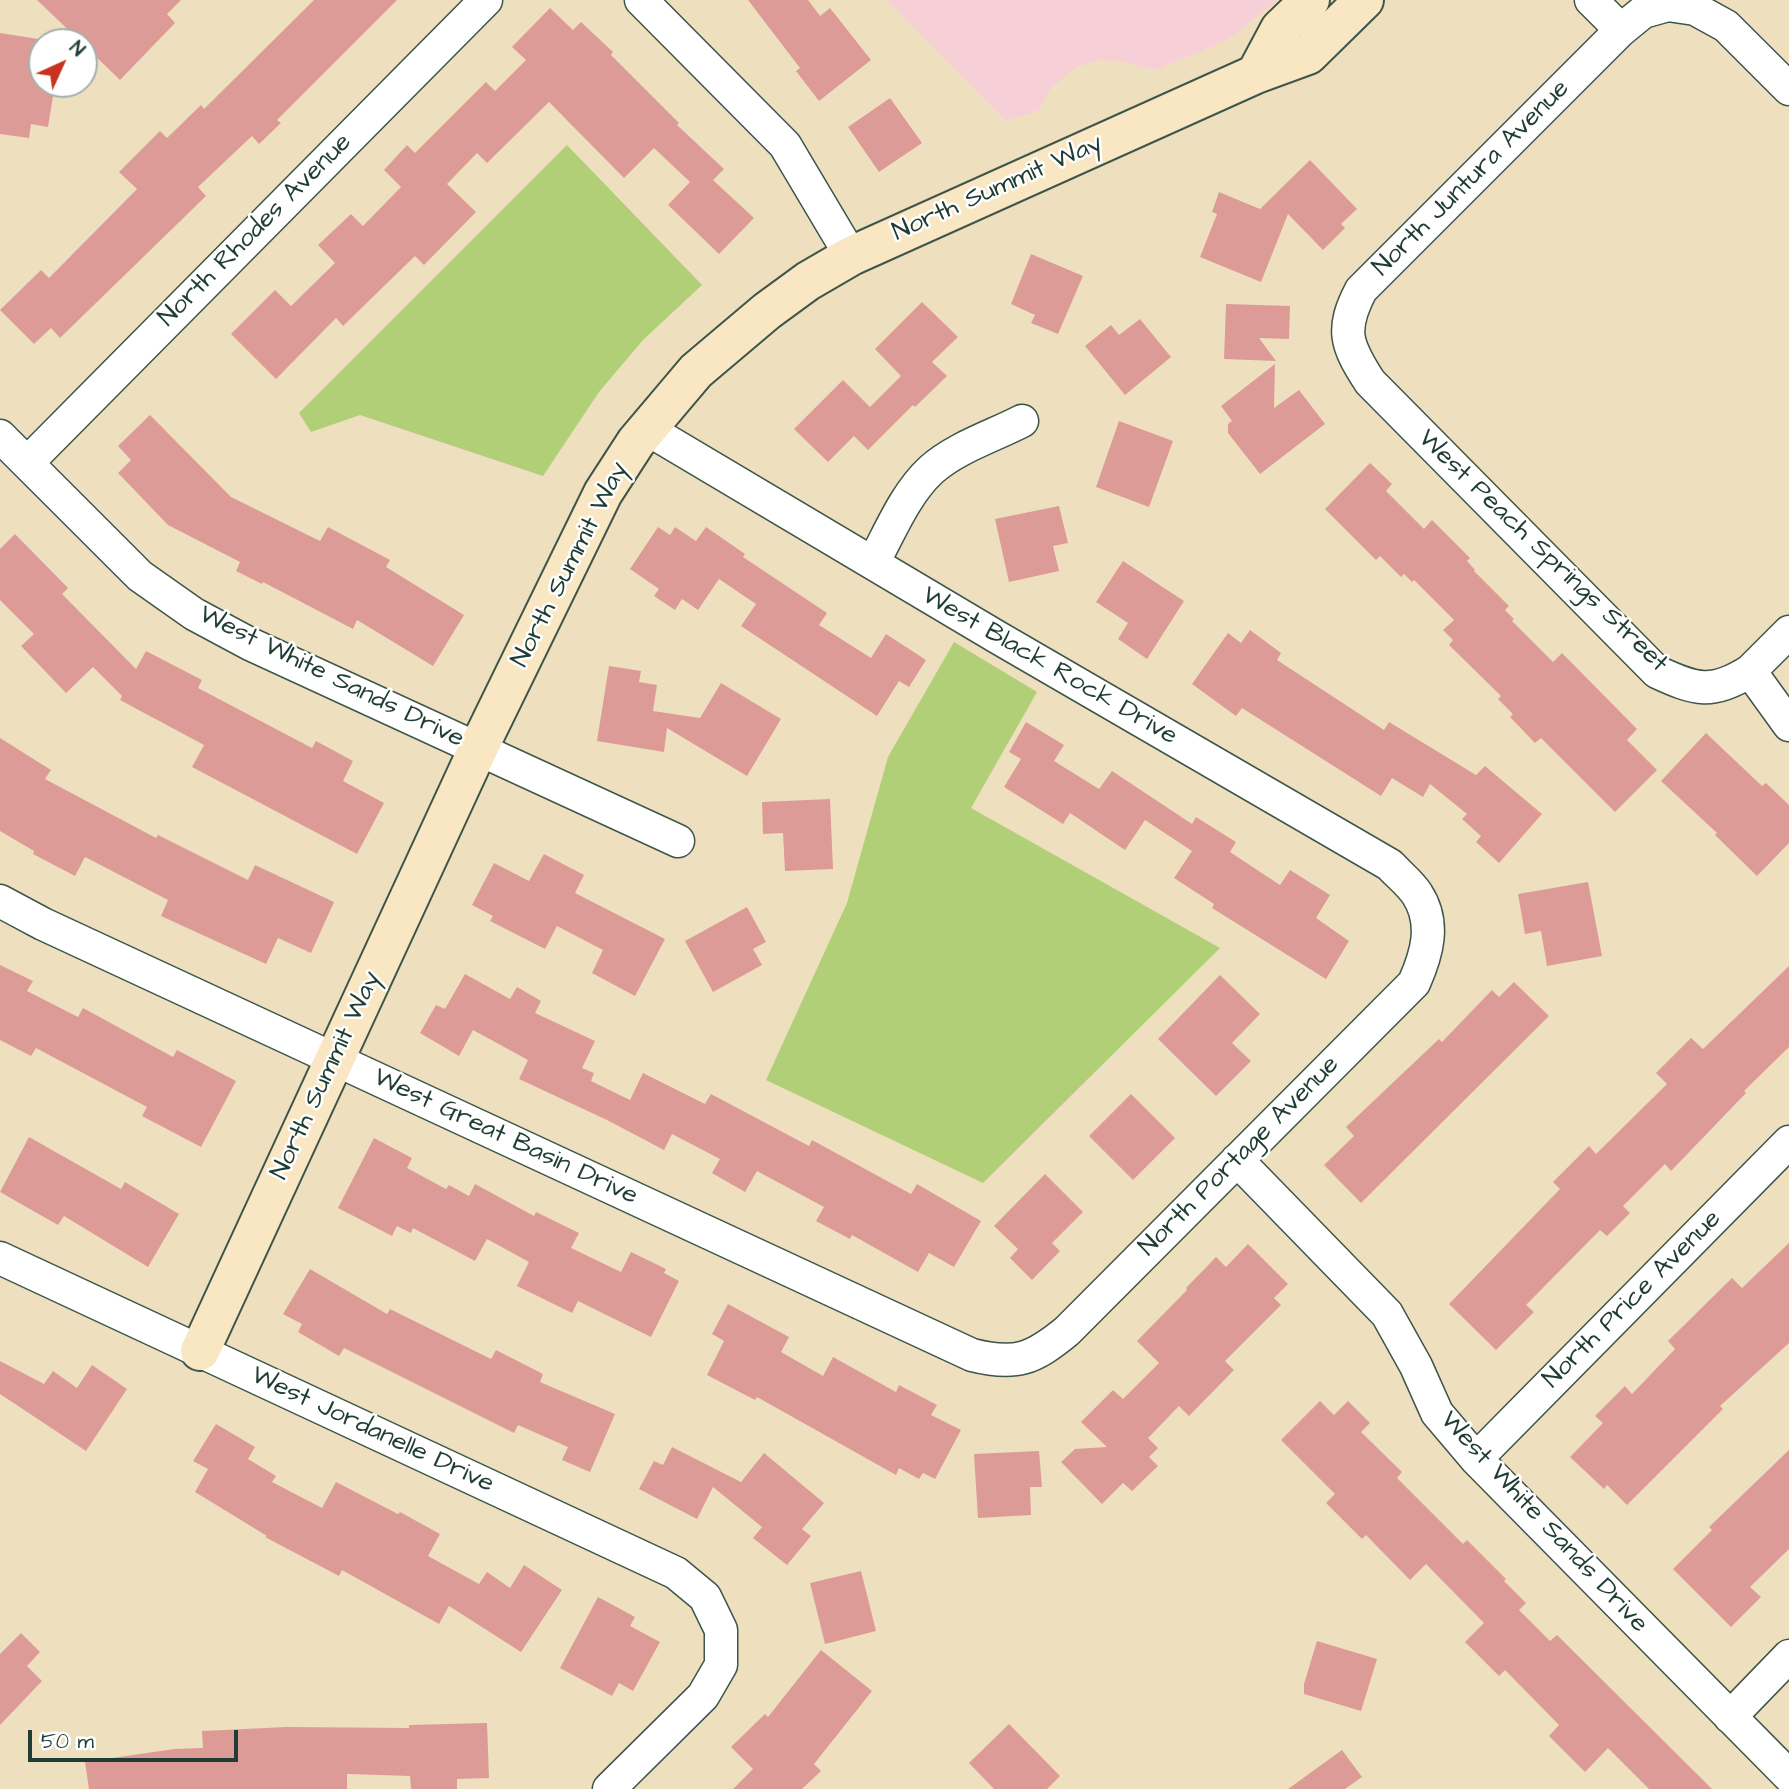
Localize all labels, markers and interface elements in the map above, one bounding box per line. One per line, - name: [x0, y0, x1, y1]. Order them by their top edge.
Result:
- north arrow: [28, 28, 98, 98]
- text: N: [63, 35, 91, 63]
- street label: North Juntura Avenue: [1367, 74, 1577, 284]
- street label: North Rhodes Avenue: [153, 128, 359, 334]
- street label: North Summit Way: [888, 129, 1108, 249]
- street label: West Peach Springs Street: [1410, 424, 1674, 680]
- street label: North Summit Way: [506, 457, 636, 673]
- street label: West Black Rock Drive: [916, 581, 1182, 753]
- street label: West White Sands Drive: [193, 600, 469, 756]
- street label: North Summit Way: [265, 967, 389, 1185]
- street label: North Portage Avenue: [1133, 1050, 1347, 1264]
- street label: West Great Basin Drive: [368, 1063, 642, 1213]
- street label: North Price Avenue: [1537, 1204, 1729, 1396]
- street label: West Jordanelle Drive: [246, 1361, 498, 1501]
- street label: West White Sands Drive: [1432, 1406, 1654, 1640]
- scale bar: [32, 1716, 242, 1760]
- text: 50 m: [41, 1727, 94, 1756]

